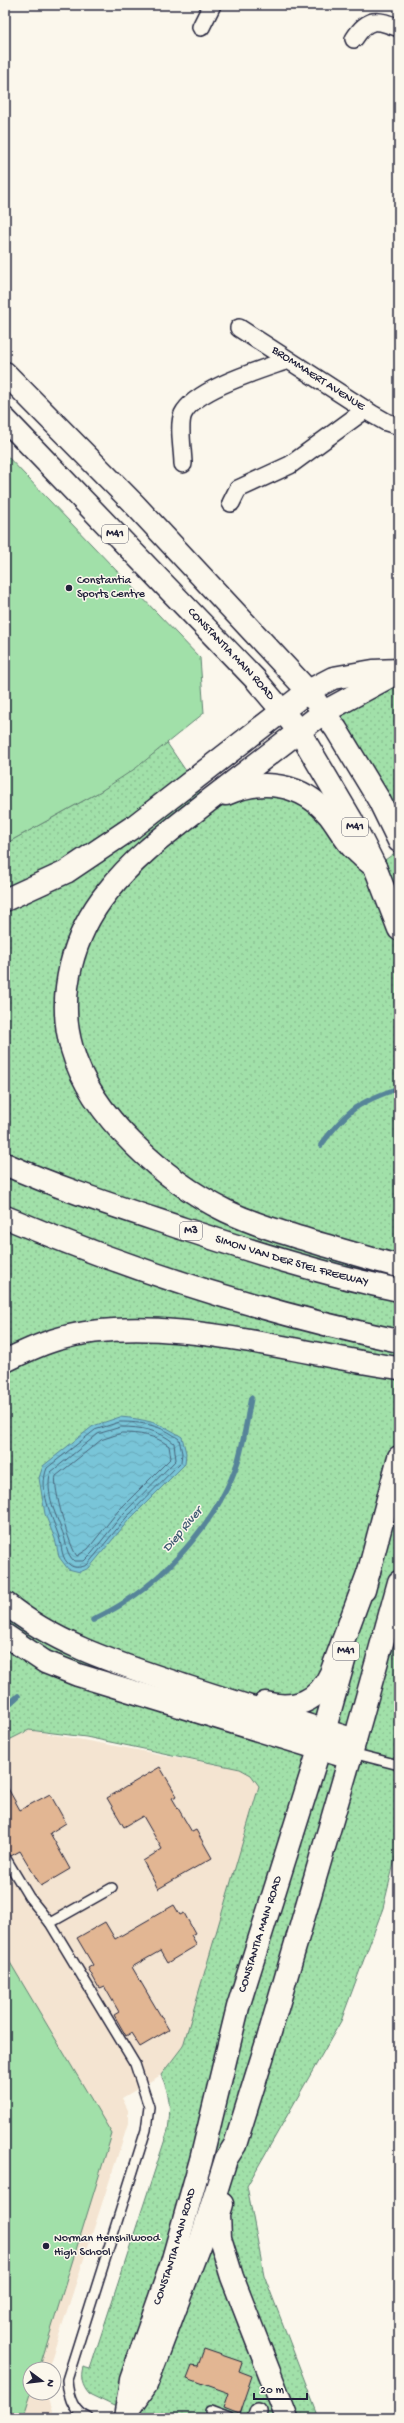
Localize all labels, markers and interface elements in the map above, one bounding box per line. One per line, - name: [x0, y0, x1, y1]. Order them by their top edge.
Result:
- street label: BROMMAERT AVENUE: [268, 343, 368, 415]
- road number: M41: [102, 525, 128, 543]
- place label: Constantia Sports Centre: [77, 574, 146, 602]
- marker: Constantia Sports Centre: [64, 583, 74, 593]
- street label: CONSTANTIA MAIN ROAD: [184, 605, 277, 704]
- road number: M41: [342, 818, 368, 836]
- road number: M3: [180, 1222, 202, 1240]
- street label: SIMON VAN DER STEL FREEWAY: [213, 1233, 370, 1290]
- water label: Diep River: [160, 1503, 208, 1556]
- road number: M41: [333, 1642, 359, 1660]
- street label: CONSTANTIA MAIN ROAD: [236, 1874, 286, 1994]
- street label: CONSTANTIA MAIN ROAD: [151, 2186, 200, 2307]
- place label: Norman Henshilwood High School: [54, 2232, 161, 2260]
- marker: Norman Henshilwood High School: [41, 2241, 51, 2251]
- north arrow: [22, 2361, 62, 2401]
- scale bar: [254, 2375, 307, 2401]
- text: N: [43, 2378, 56, 2388]
- text: 20 m: [260, 2384, 285, 2398]

